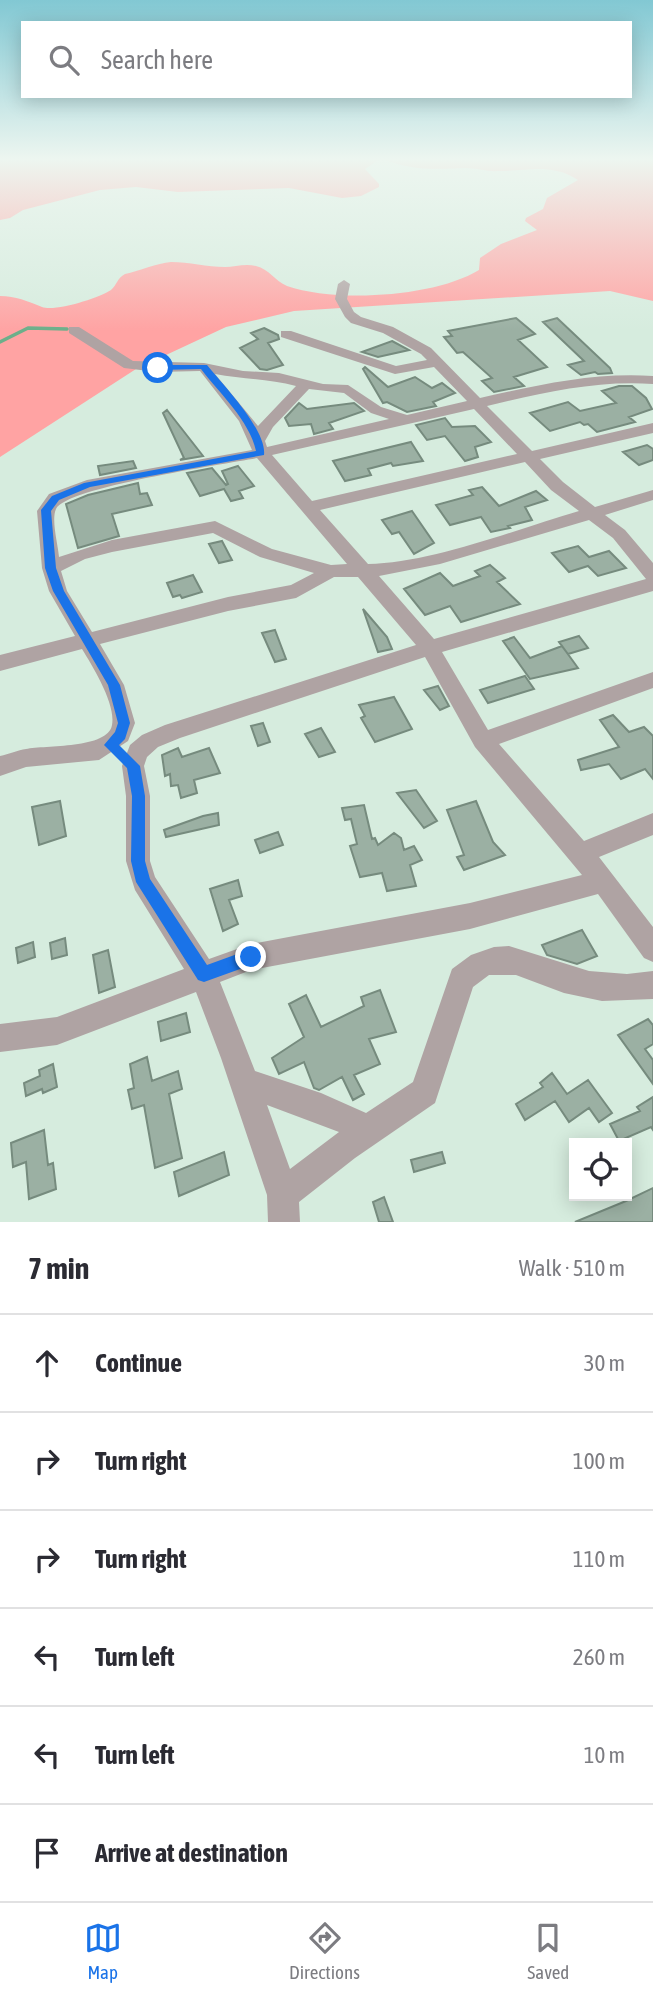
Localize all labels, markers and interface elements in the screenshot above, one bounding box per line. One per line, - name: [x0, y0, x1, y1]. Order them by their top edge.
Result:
- search box: [21, 21, 632, 98]
- icon: search: [45, 41, 83, 79]
- text: Search here: [101, 45, 213, 75]
- route start: [142, 352, 173, 383]
- route end: [235, 941, 266, 972]
- map controls: [569, 1138, 632, 1201]
- button: locate: [569, 1138, 632, 1201]
- text: 7 min: [28, 1251, 89, 1285]
- text: Walk · 510 m: [519, 1255, 625, 1281]
- icon: ahead: [28, 1344, 66, 1382]
- text: Continue: [95, 1348, 182, 1378]
- text: 30 m: [584, 1350, 625, 1376]
- icon: right: [28, 1442, 66, 1480]
- text: Turn right: [95, 1446, 186, 1476]
- text: 100 m: [573, 1448, 625, 1474]
- icon: right: [28, 1540, 66, 1578]
- text: Turn right: [95, 1544, 186, 1574]
- text: 110 m: [573, 1546, 625, 1572]
- icon: left: [28, 1638, 66, 1676]
- text: Turn left: [95, 1642, 175, 1672]
- text: 260 m: [573, 1644, 625, 1670]
- icon: left: [28, 1736, 66, 1774]
- text: Turn left: [95, 1740, 175, 1770]
- text: 10 m: [584, 1742, 625, 1768]
- icon: arrive: [28, 1834, 66, 1872]
- text: Arrive at destination: [95, 1838, 288, 1868]
- tab: Map: [84, 1919, 122, 1983]
- tab: Directions: [289, 1919, 360, 1983]
- tab: Saved: [527, 1919, 569, 1983]

